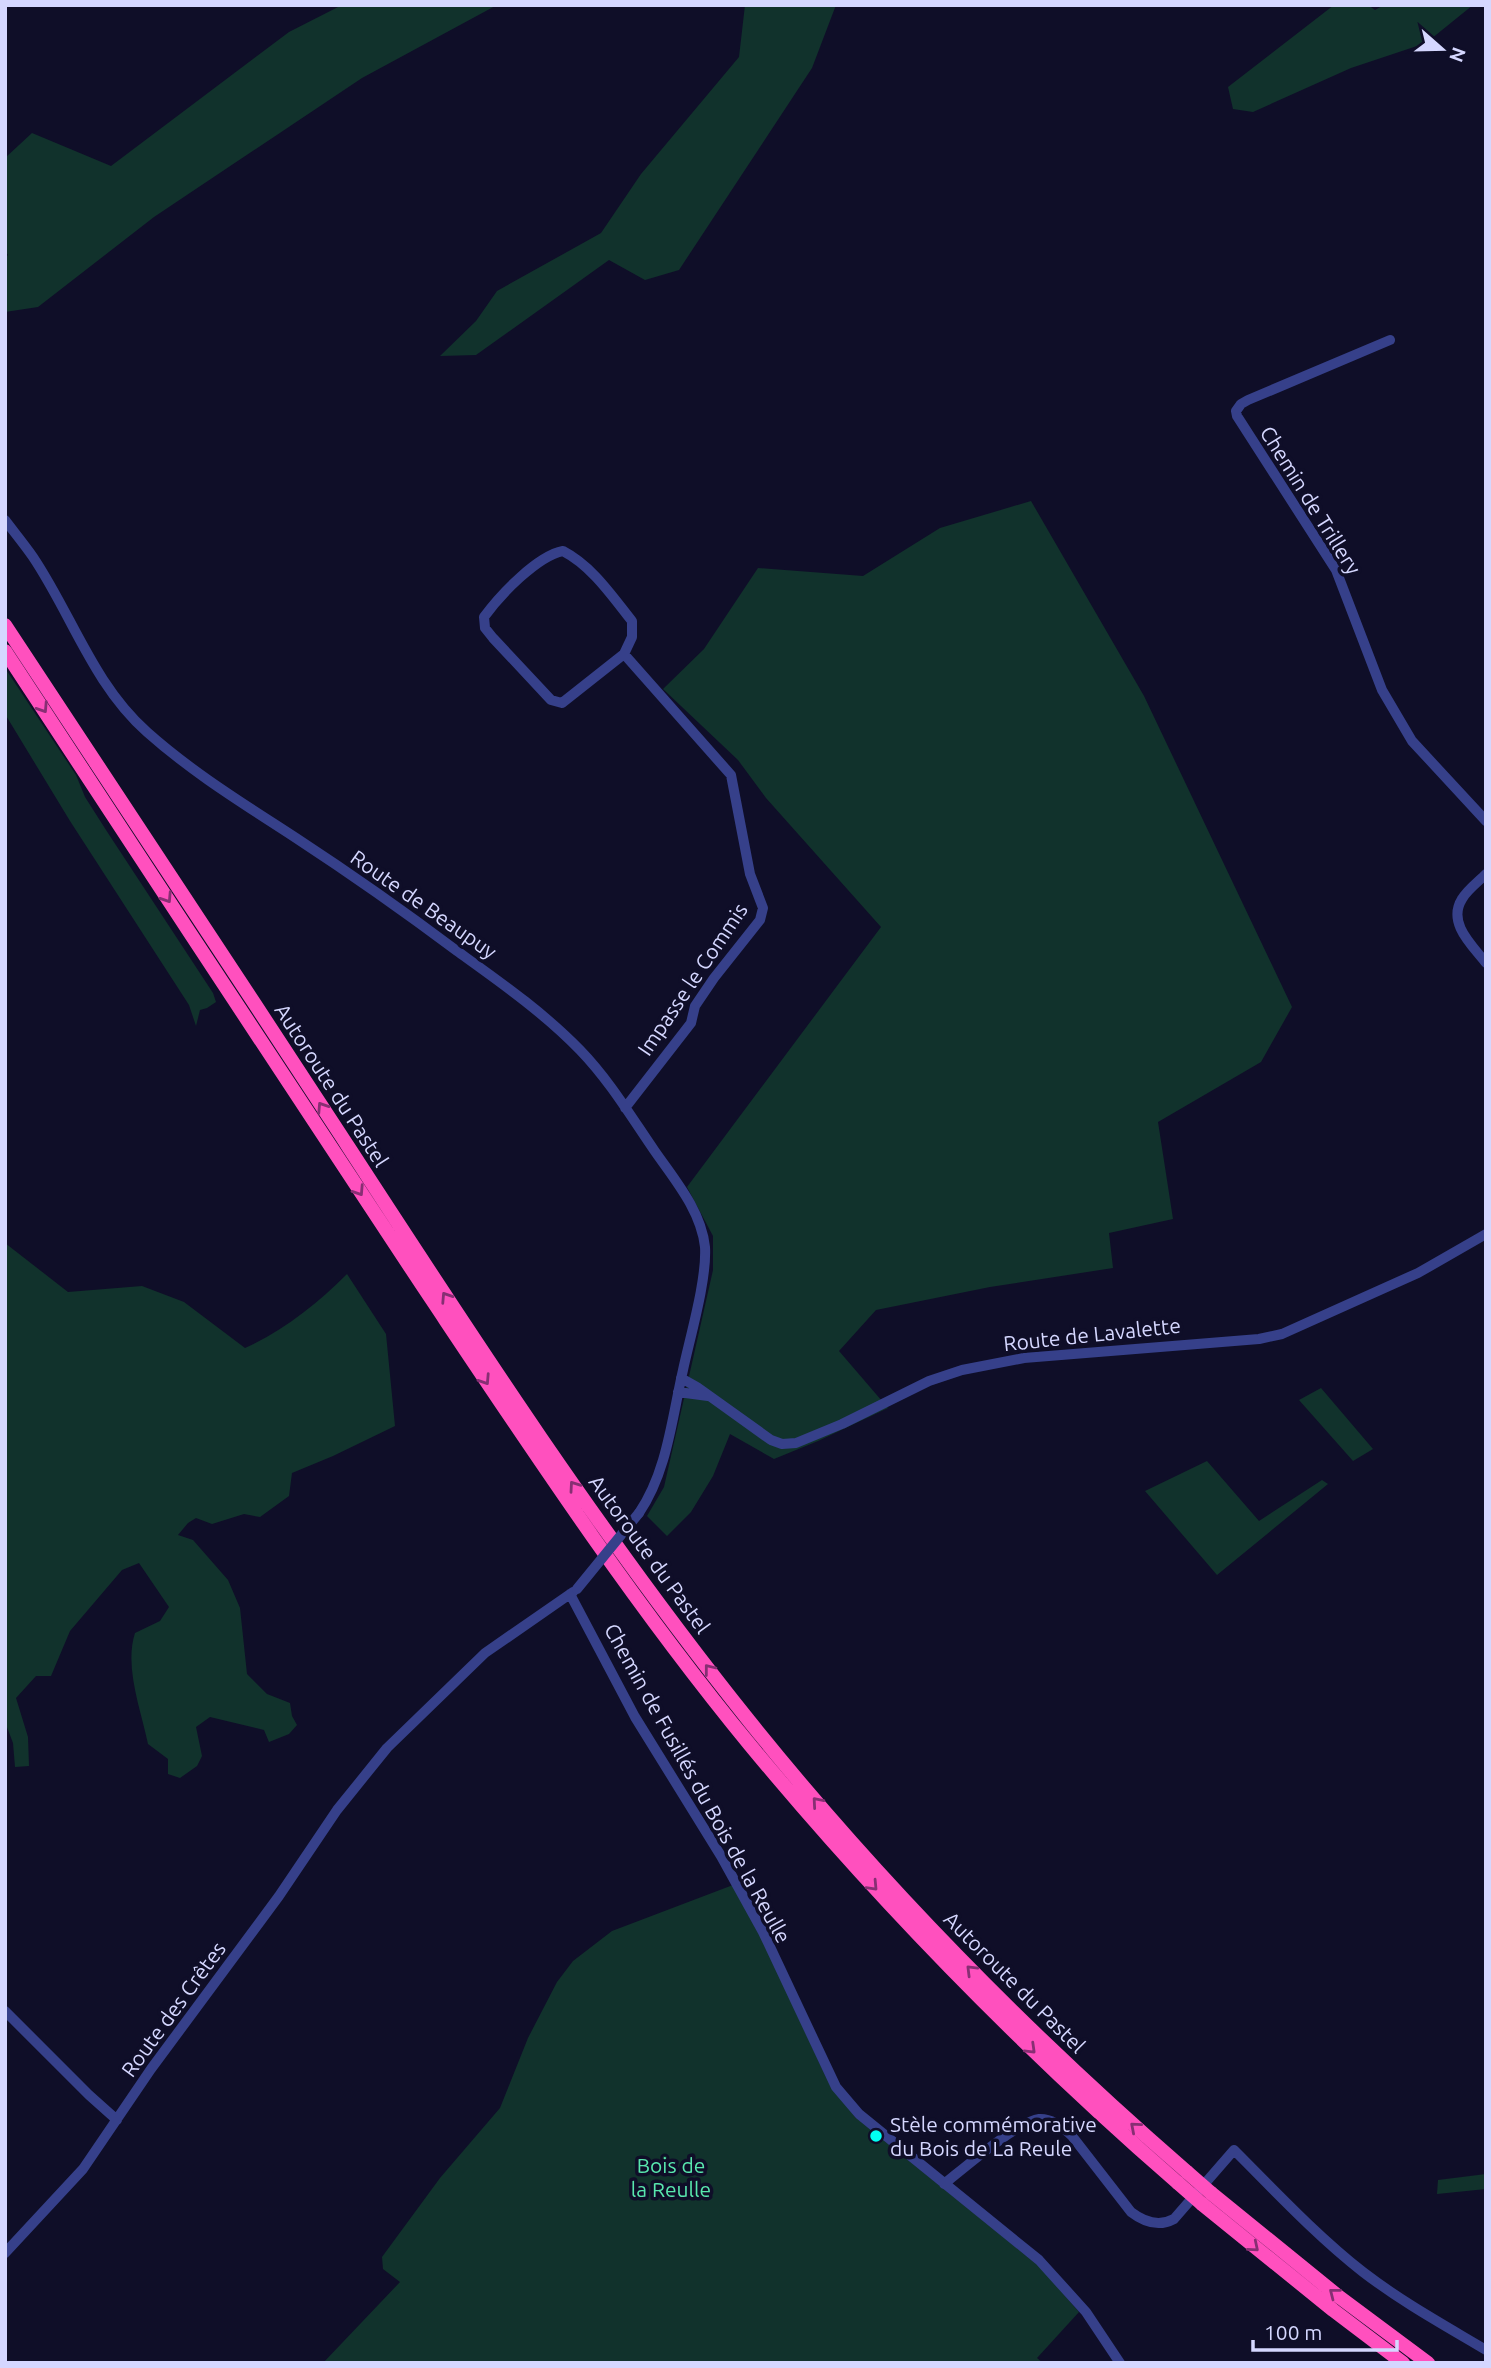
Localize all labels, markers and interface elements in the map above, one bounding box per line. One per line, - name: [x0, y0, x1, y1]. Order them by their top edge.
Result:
- north arrow: [1407, 14, 1477, 84]
- text: N: [1445, 44, 1471, 65]
- street label: Chemin de Trillery: [1256, 421, 1366, 579]
- one-way arrow: [34, 700, 47, 713]
- street label: Route de Beaupuy: [346, 845, 502, 963]
- one-way arrow: [159, 890, 172, 903]
- street label: Impasse le Commis: [632, 898, 752, 1060]
- street label: Autoroute du Pastel: [270, 999, 394, 1171]
- one-way arrow: [317, 1101, 330, 1114]
- one-way arrow: [351, 1183, 364, 1196]
- one-way arrow: [442, 1292, 455, 1305]
- street label: Route de Lavalette: [1002, 1313, 1182, 1355]
- one-way arrow: [477, 1373, 490, 1386]
- street label: Autoroute du Pastel: [585, 1470, 715, 1638]
- one-way arrow: [569, 1480, 582, 1493]
- street label: Chemin de Fusillés du Bois de la Reulle: [600, 1619, 796, 1947]
- one-way arrow: [704, 1664, 717, 1677]
- one-way arrow: [813, 1798, 826, 1811]
- one-way arrow: [864, 1878, 877, 1891]
- street label: Autoroute du Pastel: [939, 1906, 1091, 2058]
- street label: Route des Crêtes: [116, 1937, 230, 2081]
- one-way arrow: [967, 1965, 980, 1978]
- one-way arrow: [1023, 2041, 1036, 2054]
- place label: Stèle commémorative du Bois de La Reule: [890, 2112, 1097, 2160]
- one-way arrow: [1131, 2123, 1144, 2135]
- marker: Stèle commémorative du Bois de La Reule: [868, 2128, 884, 2144]
- park label: Bois de la Reulle: [631, 2153, 711, 2201]
- one-way arrow: [1246, 2239, 1259, 2251]
- one-way arrow: [1329, 2288, 1342, 2301]
- scale bar: [1253, 2308, 1396, 2352]
- text: 100 m: [1264, 2320, 1322, 2344]

